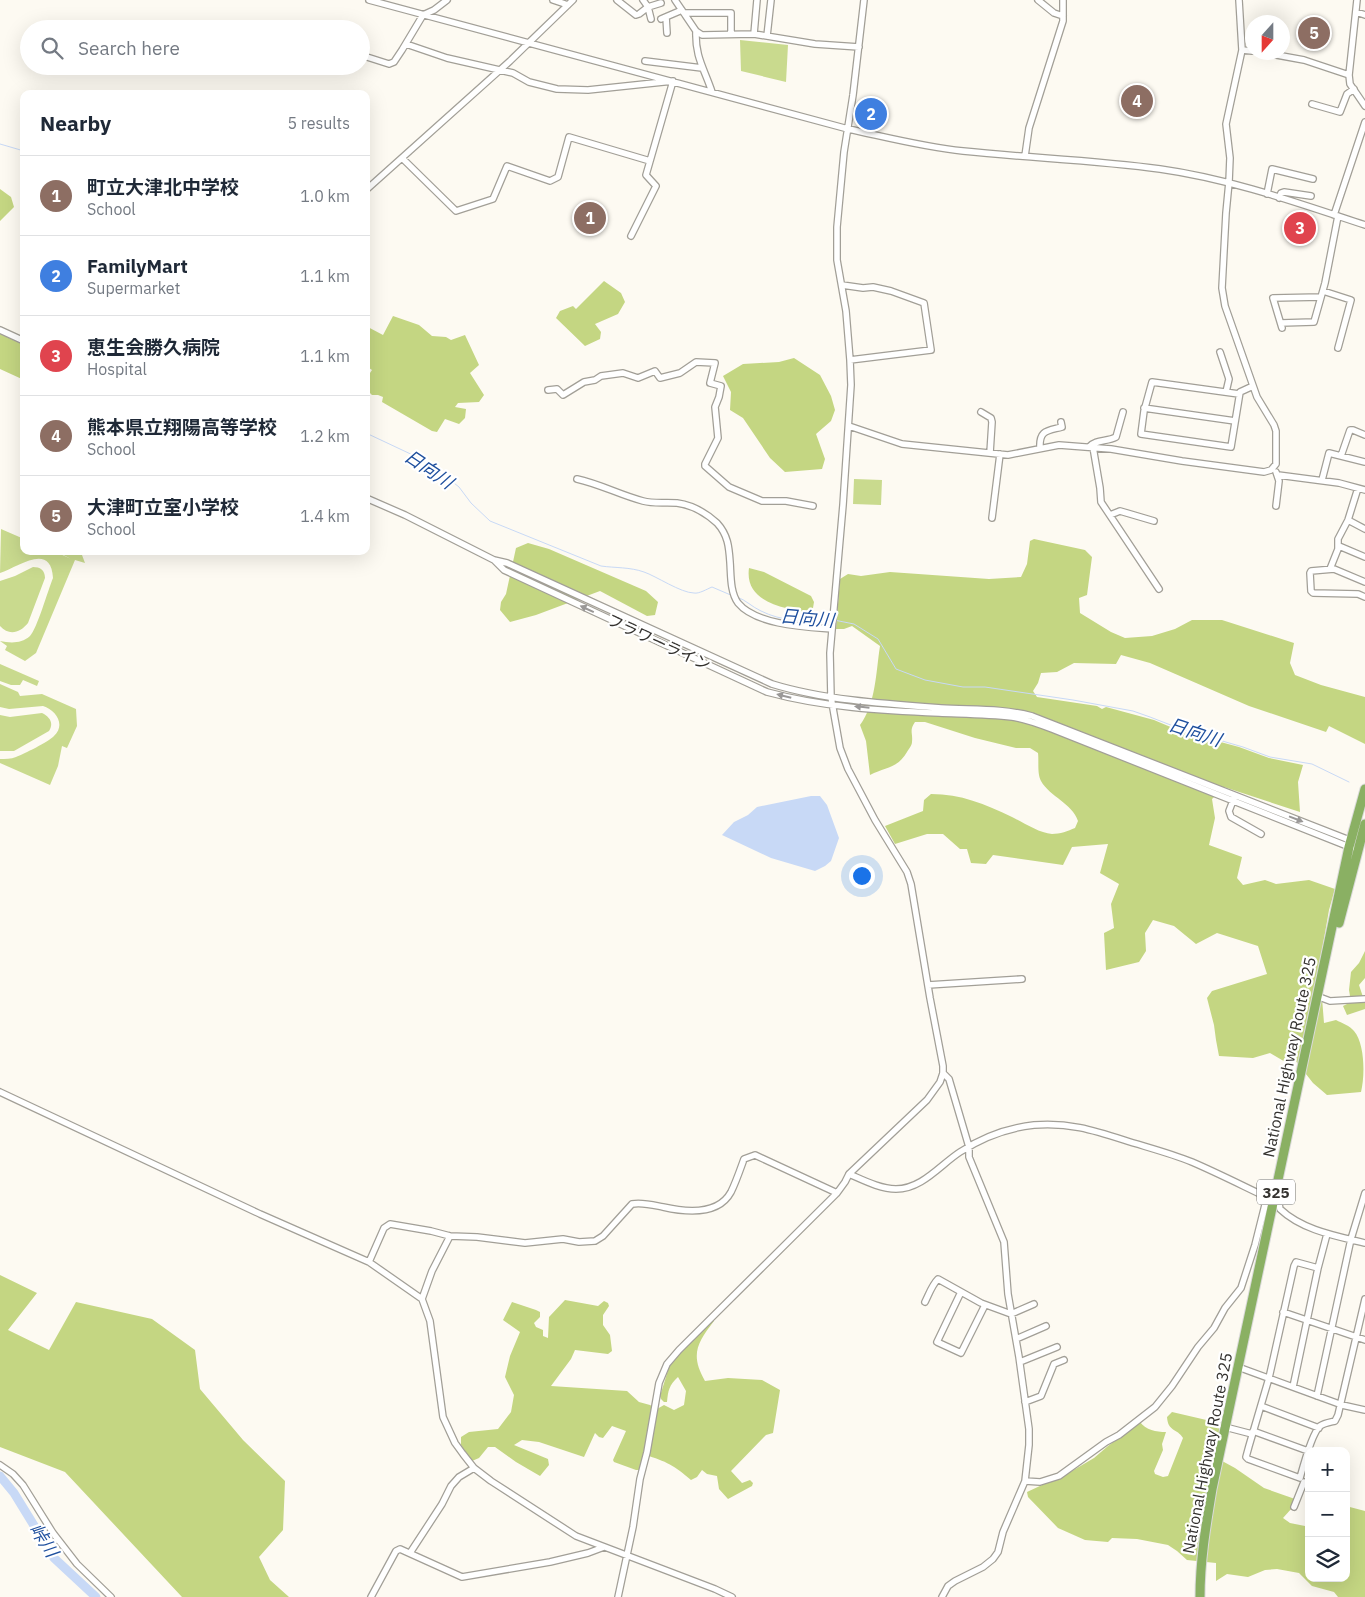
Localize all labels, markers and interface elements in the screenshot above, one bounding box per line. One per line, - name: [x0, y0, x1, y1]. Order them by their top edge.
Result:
- pin: 5: [1298, 14, 1330, 52]
- north arrow: [1245, 15, 1290, 60]
- search box: [20, 20, 370, 75]
- icon: search: [38, 34, 66, 62]
- text: Search here: [78, 36, 180, 60]
- pin: 4: [1121, 82, 1153, 120]
- pin: 2: [855, 95, 887, 133]
- text: Nearby: [40, 109, 111, 137]
- text: 5 results: [287, 113, 350, 133]
- text: 町立大津北中学校: [87, 175, 239, 199]
- text: 1: [51, 186, 61, 206]
- text: 1.0 km: [300, 186, 350, 206]
- text: School: [87, 199, 136, 219]
- pin: 1: [574, 199, 606, 237]
- pin: 3: [1284, 209, 1316, 247]
- text: FamilyMart: [87, 254, 188, 278]
- text: 2: [51, 266, 61, 286]
- text: 1.1 km: [300, 266, 350, 286]
- text: Supermarket: [87, 278, 180, 298]
- text: 恵生会勝久病院: [87, 335, 220, 359]
- text: 3: [51, 346, 61, 366]
- text: 1.1 km: [300, 346, 350, 366]
- text: Hospital: [87, 359, 147, 379]
- text: 熊本県立翔陽高等学校: [87, 415, 277, 439]
- text: 4: [51, 426, 61, 446]
- text: 1.2 km: [300, 426, 350, 446]
- text: School: [87, 439, 136, 459]
- water label: 日向川: [400, 444, 459, 495]
- text: 大津町立室小学校: [87, 495, 239, 519]
- text: 5: [51, 506, 61, 526]
- text: 1.4 km: [300, 506, 350, 526]
- text: School: [87, 519, 136, 539]
- one-way arrow: [580, 604, 595, 613]
- water label: 日向川: [779, 604, 837, 632]
- street label: フラワーライン: [604, 609, 714, 675]
- one-way arrow: [776, 692, 791, 700]
- one-way arrow: [854, 703, 870, 711]
- water label: 日向川: [1166, 713, 1226, 752]
- one-way arrow: [1289, 815, 1304, 823]
- your location: [849, 863, 875, 889]
- street label: National Highway Route 325: [1258, 955, 1320, 1159]
- road number: 325: [1257, 1180, 1295, 1204]
- street label: National Highway Route 325: [1178, 1351, 1236, 1555]
- map controls: [1305, 1447, 1350, 1582]
- button: +: [1305, 1447, 1350, 1492]
- button: −: [1305, 1492, 1350, 1537]
- water label: 峠川: [25, 1519, 65, 1563]
- button: layers: [1305, 1537, 1350, 1582]

